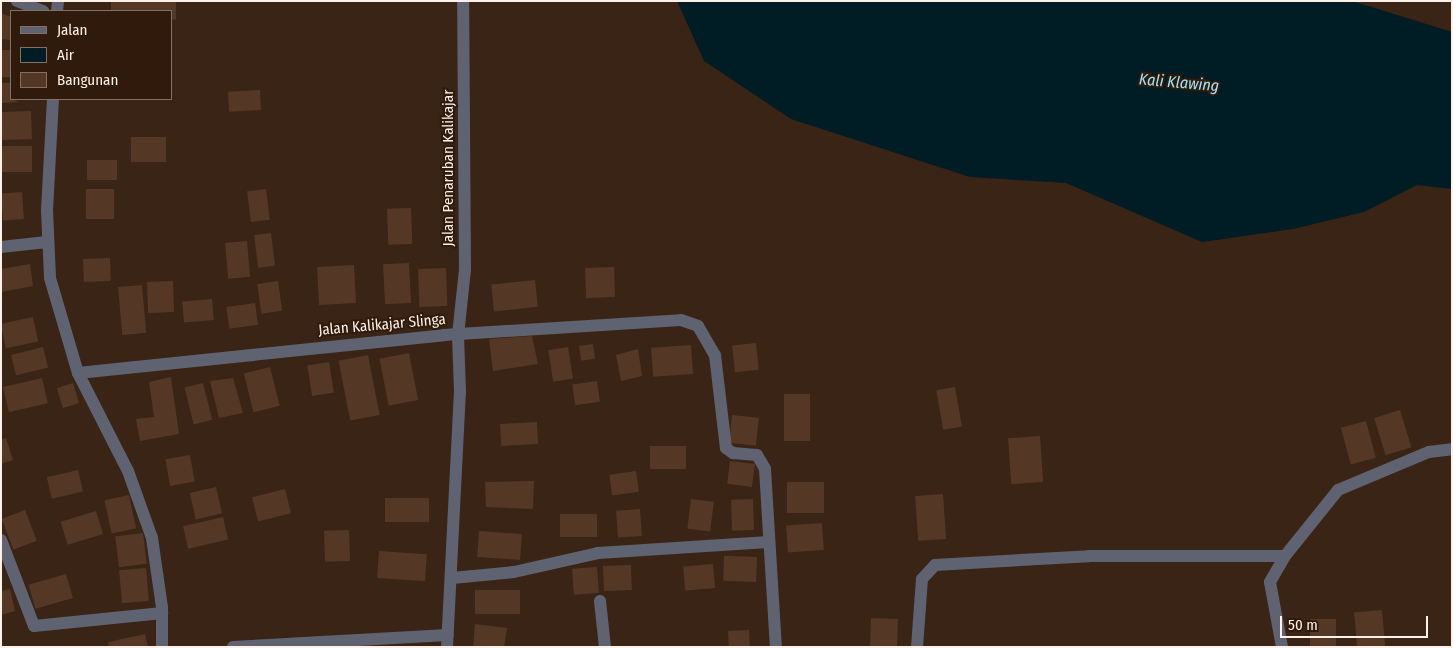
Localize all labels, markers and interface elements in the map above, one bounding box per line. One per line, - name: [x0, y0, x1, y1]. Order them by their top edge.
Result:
- legend: [10, 10, 172, 100]
- text: Jalan: [57, 21, 87, 39]
- text: Air: [57, 46, 74, 64]
- water label: Kali Klawing: [1138, 70, 1220, 96]
- text: Bangunan: [57, 71, 118, 89]
- street label: Jalan Penaruban Kalikajar: [440, 90, 458, 246]
- street label: Jalan Kalikajar Slinga: [318, 310, 446, 340]
- scale bar: [1283, 606, 1430, 638]
- text: 50 m: [1288, 616, 1318, 634]

